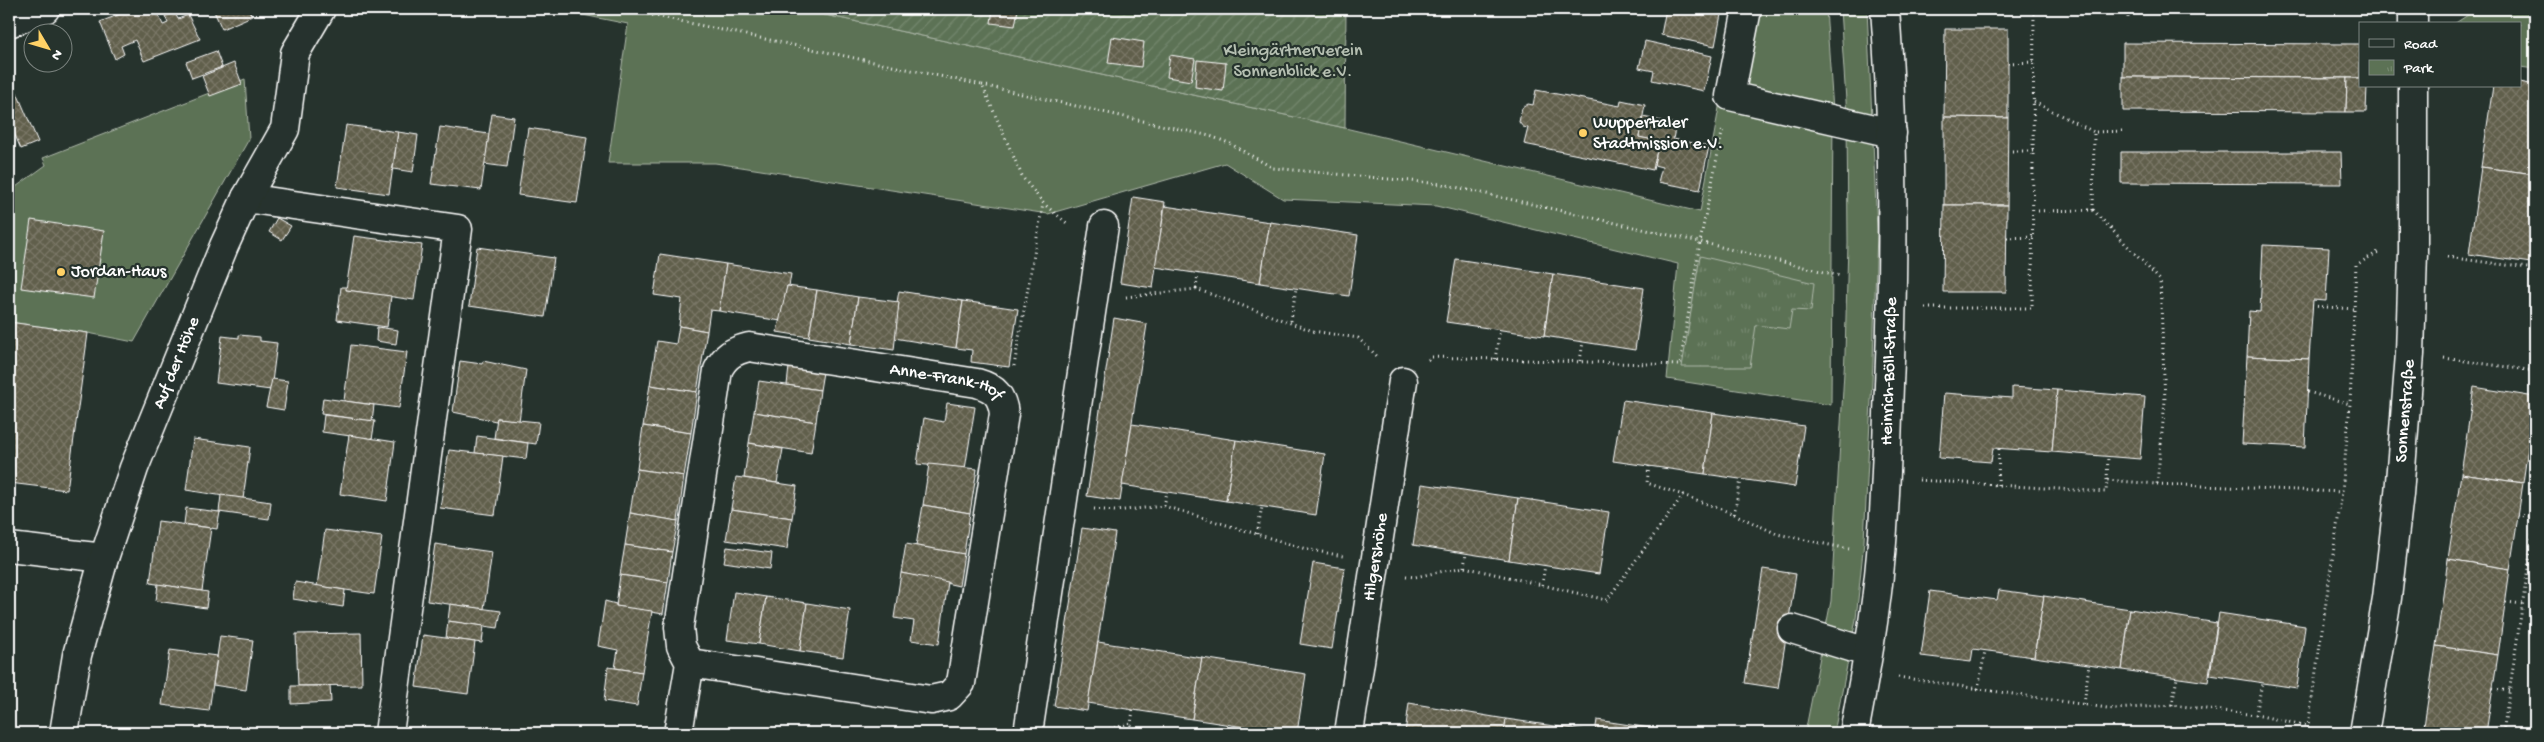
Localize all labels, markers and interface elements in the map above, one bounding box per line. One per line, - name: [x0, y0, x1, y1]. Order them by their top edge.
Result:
- north arrow: [22, 22, 72, 72]
- legend: [2359, 22, 2522, 88]
- text: Road: [2404, 36, 2438, 54]
- park label: Kleingärtnerverein Sonnenblick e.V.: [1223, 41, 1363, 83]
- text: N: [47, 46, 66, 63]
- text: Park: [2403, 60, 2434, 78]
- place label: Wuppertaler Stadtmission e.V.: [1593, 113, 1723, 155]
- marker: Wuppertaler Stadtmission e.V.: [1577, 127, 1589, 139]
- place label: Jordan-Haus: [71, 262, 168, 283]
- marker: Jordan-Haus: [55, 266, 67, 278]
- street label: Heinrich-Böll-Straße: [1877, 296, 1902, 446]
- street label: Auf der Höhe: [148, 313, 205, 412]
- street label: Sonnenstraße: [2391, 358, 2420, 463]
- street label: Anne-Frank-Hof: [888, 359, 1009, 405]
- street label: Hilgershöhe: [1359, 511, 1393, 602]

